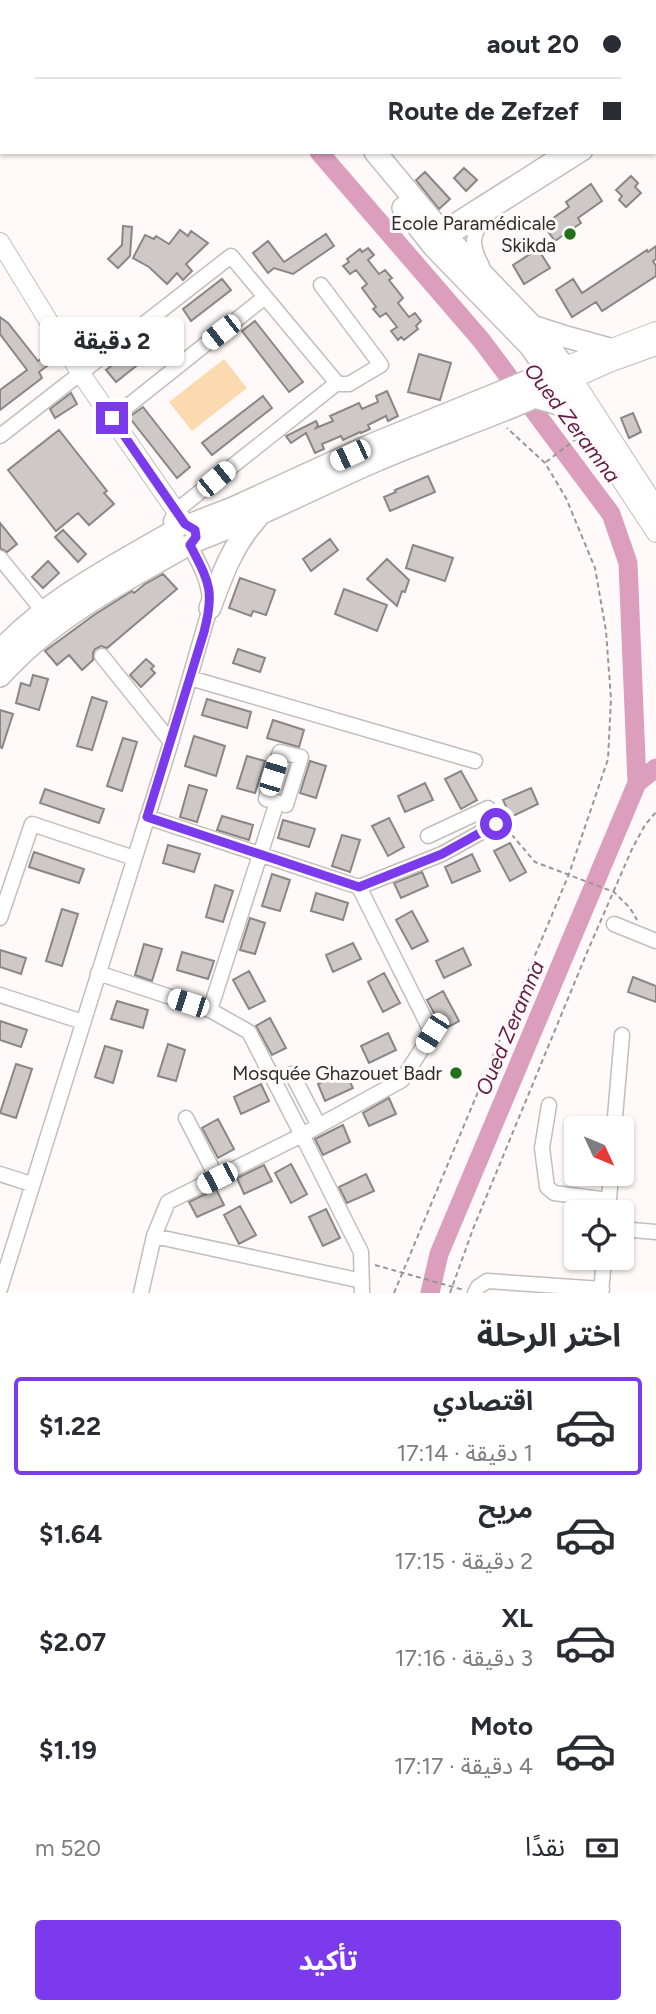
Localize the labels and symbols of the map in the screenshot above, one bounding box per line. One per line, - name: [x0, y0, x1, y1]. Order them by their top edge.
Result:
- place label: Ecole Paramédicale Skikda: [391, 212, 556, 257]
- marker: Ecole Paramédicale Skikda: [562, 226, 578, 242]
- car: [198, 311, 245, 353]
- callout: 2 دقيقة: [40, 316, 184, 366]
- water label: Oued Zeramna: [519, 358, 626, 487]
- route end: [96, 402, 128, 434]
- car: [327, 437, 374, 473]
- car: [194, 458, 239, 500]
- car: [257, 752, 290, 798]
- route start: [480, 808, 512, 840]
- water label: Oued Zeramna: [470, 957, 549, 1099]
- car: [165, 987, 212, 1019]
- car: [412, 1010, 453, 1056]
- place label: Mosquée Ghazouet Badr: [232, 1062, 443, 1085]
- marker: Mosquée Ghazouet Badr: [448, 1065, 464, 1081]
- north arrow: [564, 1116, 634, 1186]
- car: [194, 1159, 241, 1197]

